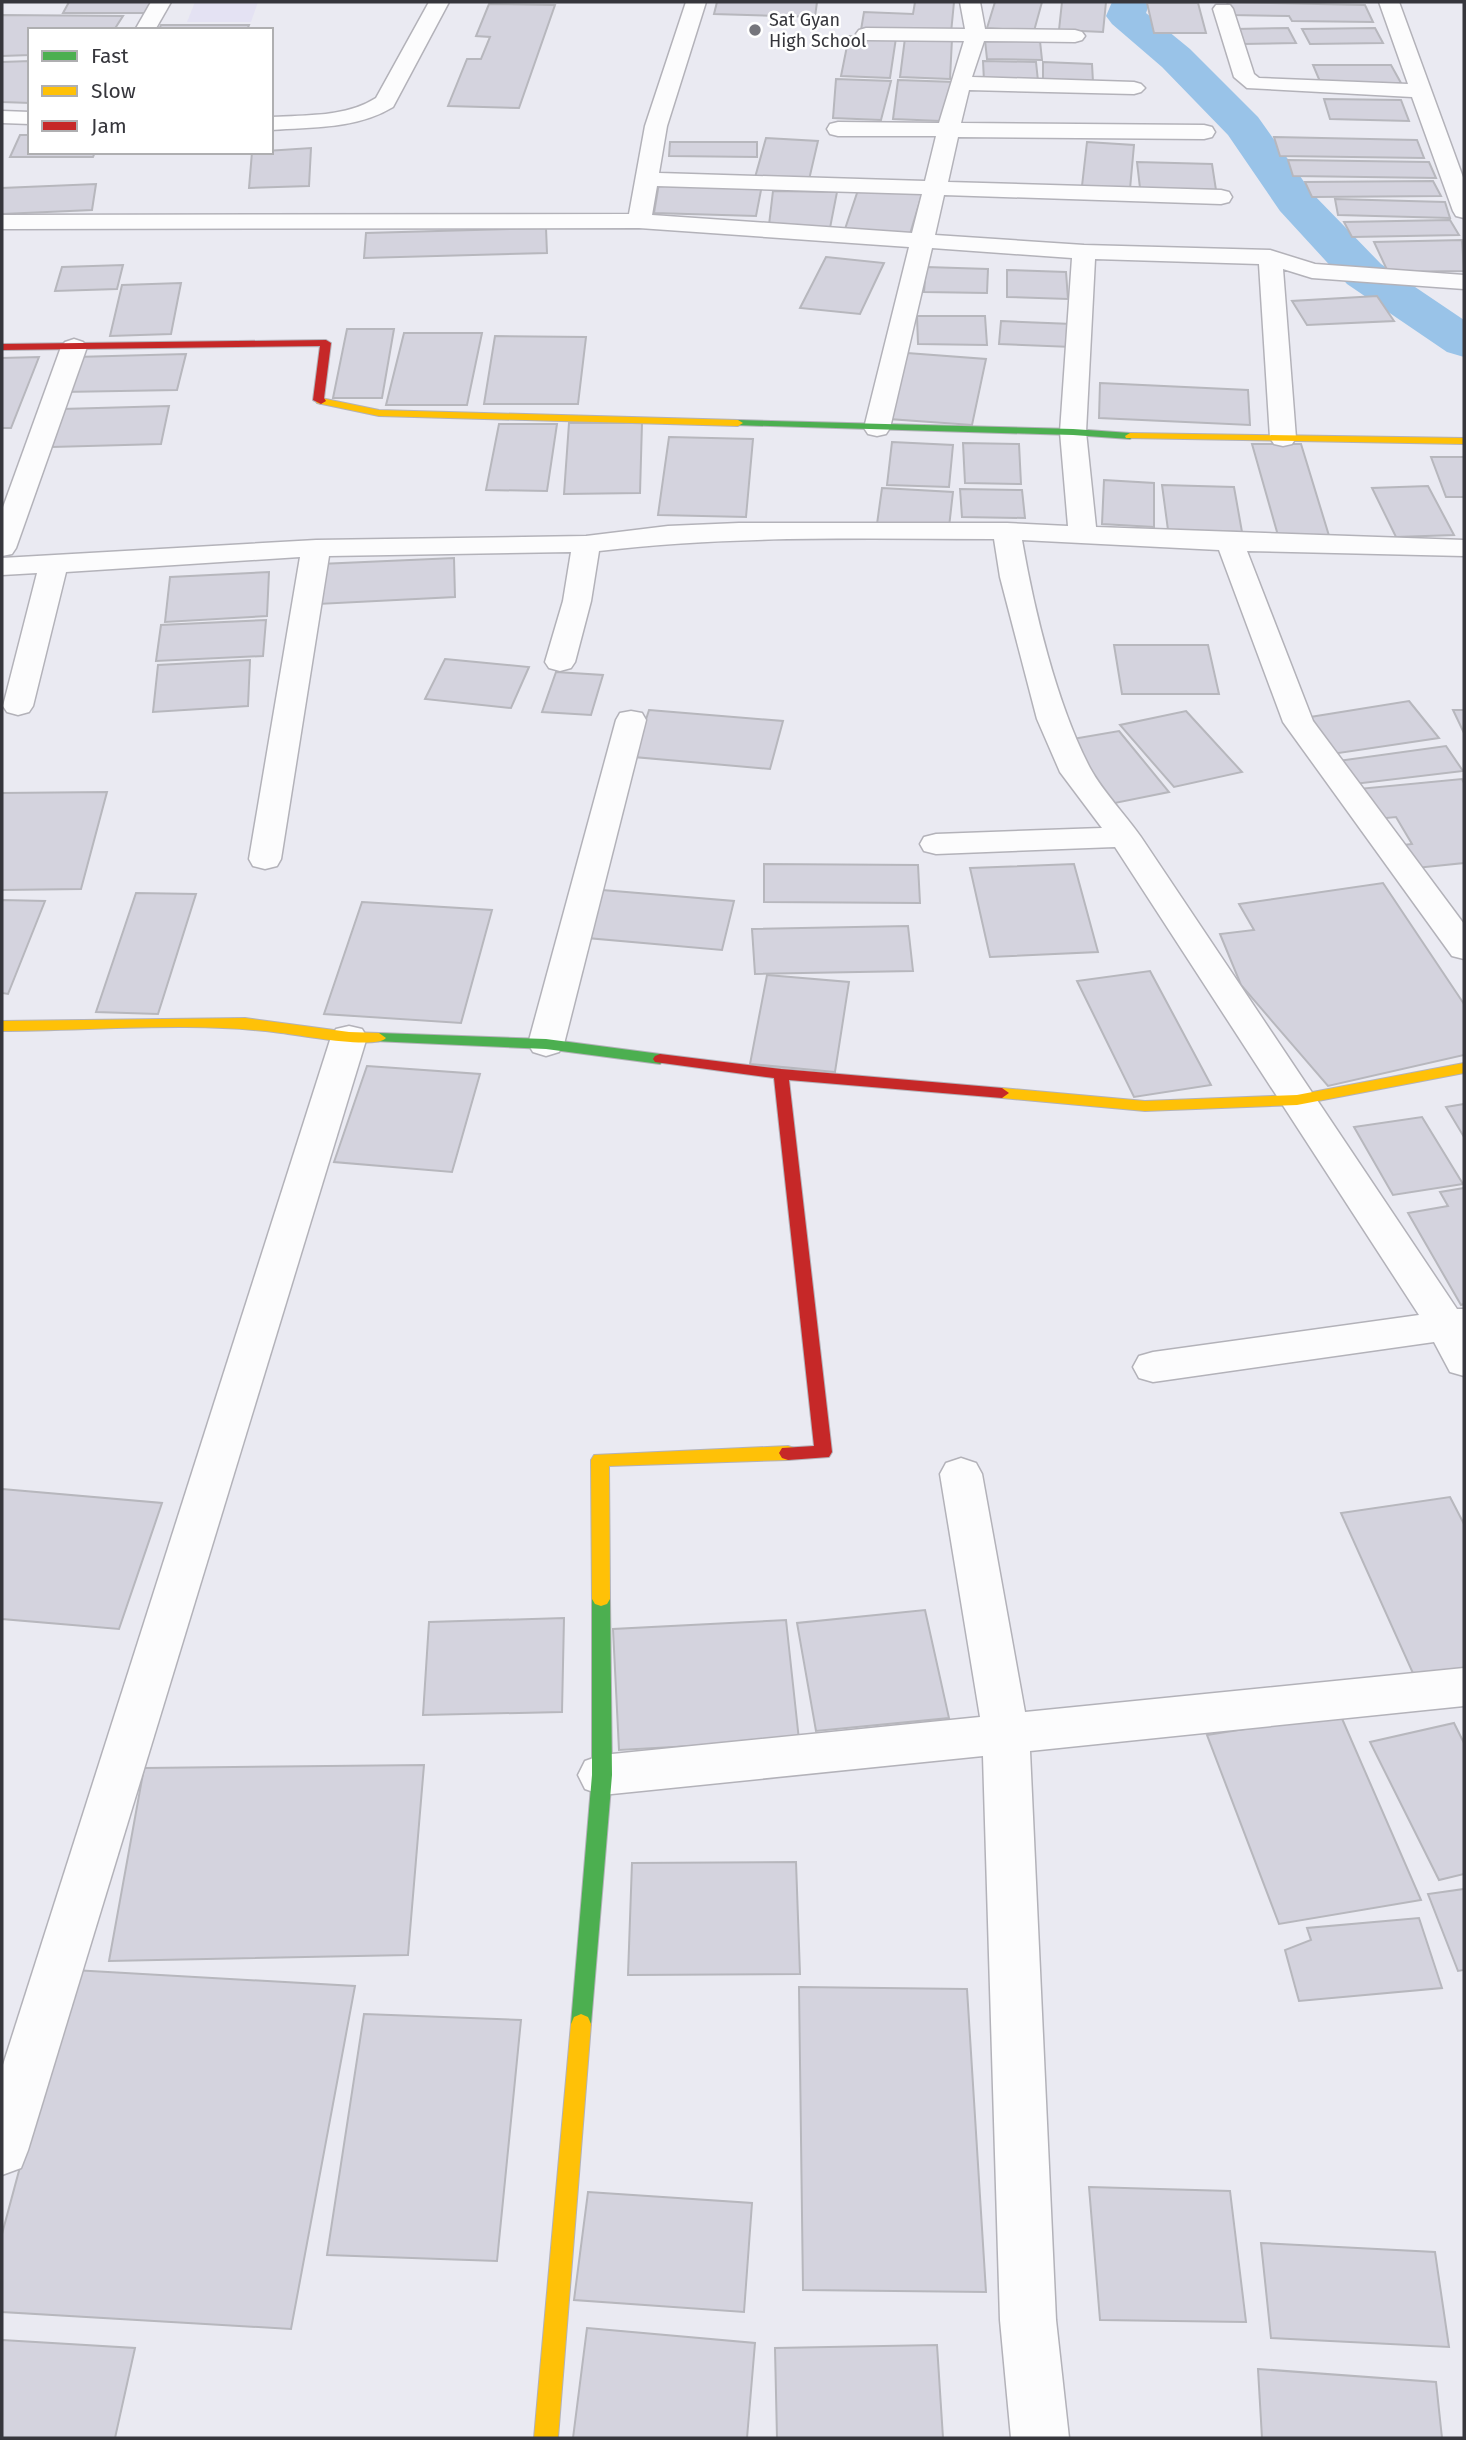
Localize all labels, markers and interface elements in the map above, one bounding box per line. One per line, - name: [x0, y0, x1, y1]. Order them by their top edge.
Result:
- place label: Sat Gyan High School: [769, 9, 866, 52]
- marker: Sat Gyan High School: [747, 22, 763, 38]
- legend: [28, 28, 273, 154]
- text: Fast: [91, 43, 129, 69]
- text: Slow: [91, 78, 136, 104]
- text: Jam: [91, 113, 127, 139]

